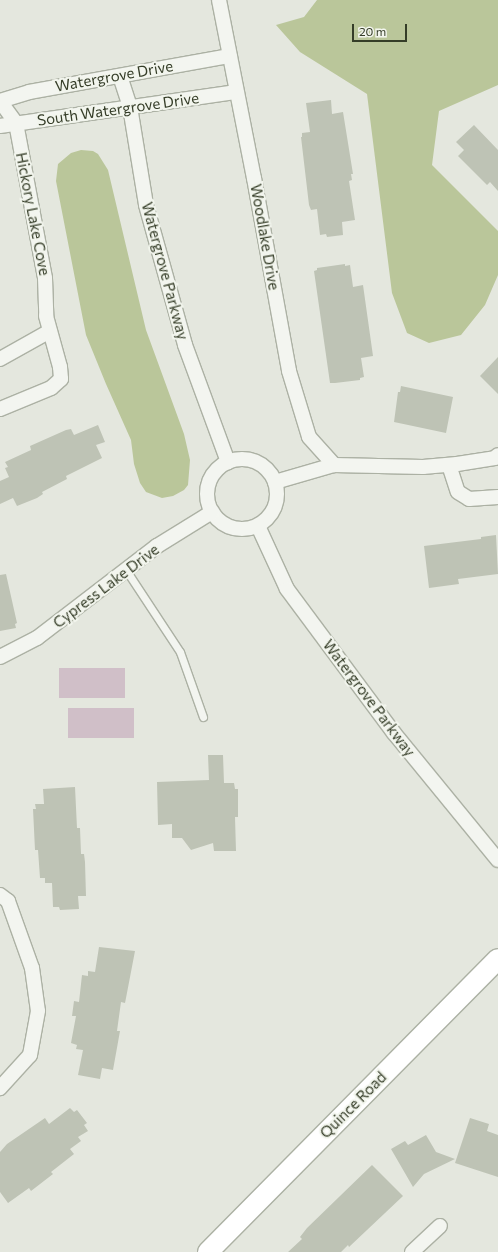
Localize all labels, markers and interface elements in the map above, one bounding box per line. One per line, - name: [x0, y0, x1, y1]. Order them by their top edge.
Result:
- scale bar: [354, 16, 409, 42]
- text: 20 m: [359, 24, 386, 38]
- street label: Watergrove Drive: [54, 57, 174, 95]
- street label: South Watergrove Drive: [36, 89, 200, 129]
- street label: Hickory Lake Cove: [12, 151, 54, 277]
- street label: Woodlake Drive: [247, 183, 283, 291]
- street label: Watergrove Parkway: [138, 200, 192, 342]
- street label: Cypress Lake Drive: [49, 540, 163, 632]
- street label: Watergrove Parkway: [319, 636, 419, 760]
- street label: Quince Road: [316, 1068, 390, 1142]

